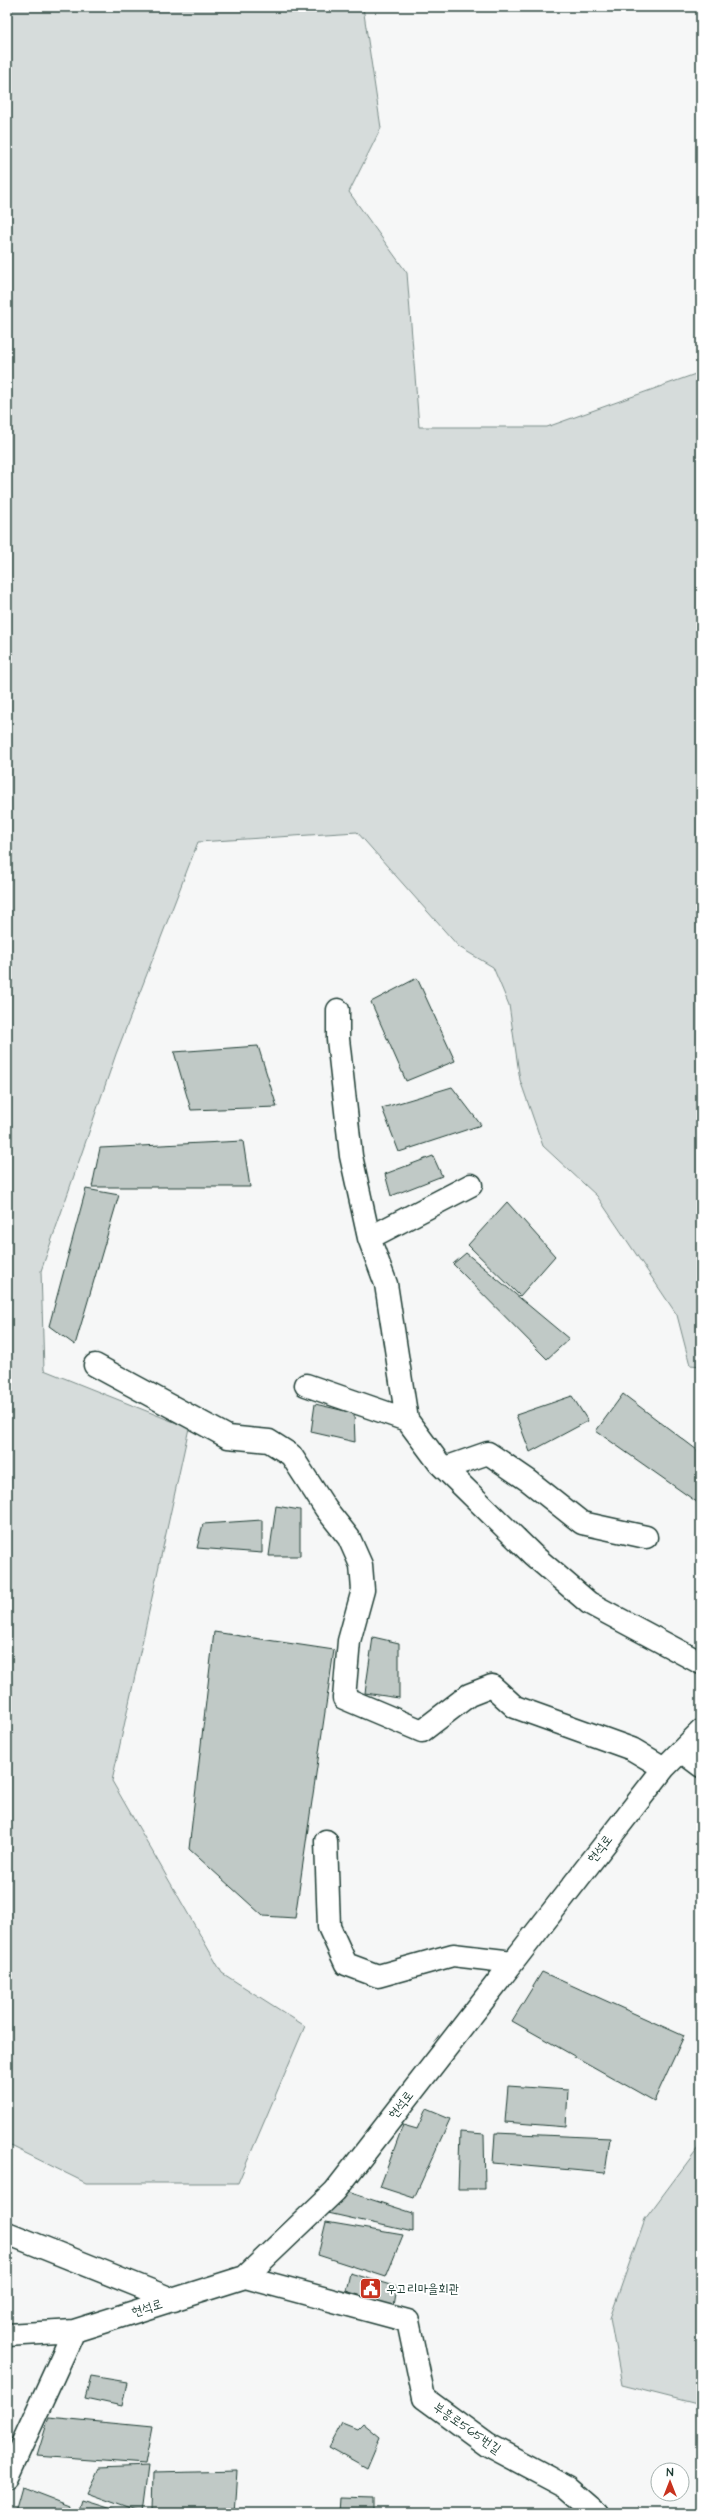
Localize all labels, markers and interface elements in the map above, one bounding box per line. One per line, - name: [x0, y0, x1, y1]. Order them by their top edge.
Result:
- street label: 현석로: [583, 1831, 617, 1867]
- street label: 현석로: [384, 2087, 418, 2123]
- public building icon: 우고리마을회관: [358, 2276, 384, 2302]
- place label: 우고리마을회관: [386, 2280, 459, 2298]
- street label: 현석로: [129, 2295, 165, 2321]
- street label: 부흥로565번길: [430, 2398, 504, 2458]
- north arrow: [650, 2462, 690, 2502]
- text: N: [667, 2465, 674, 2480]

